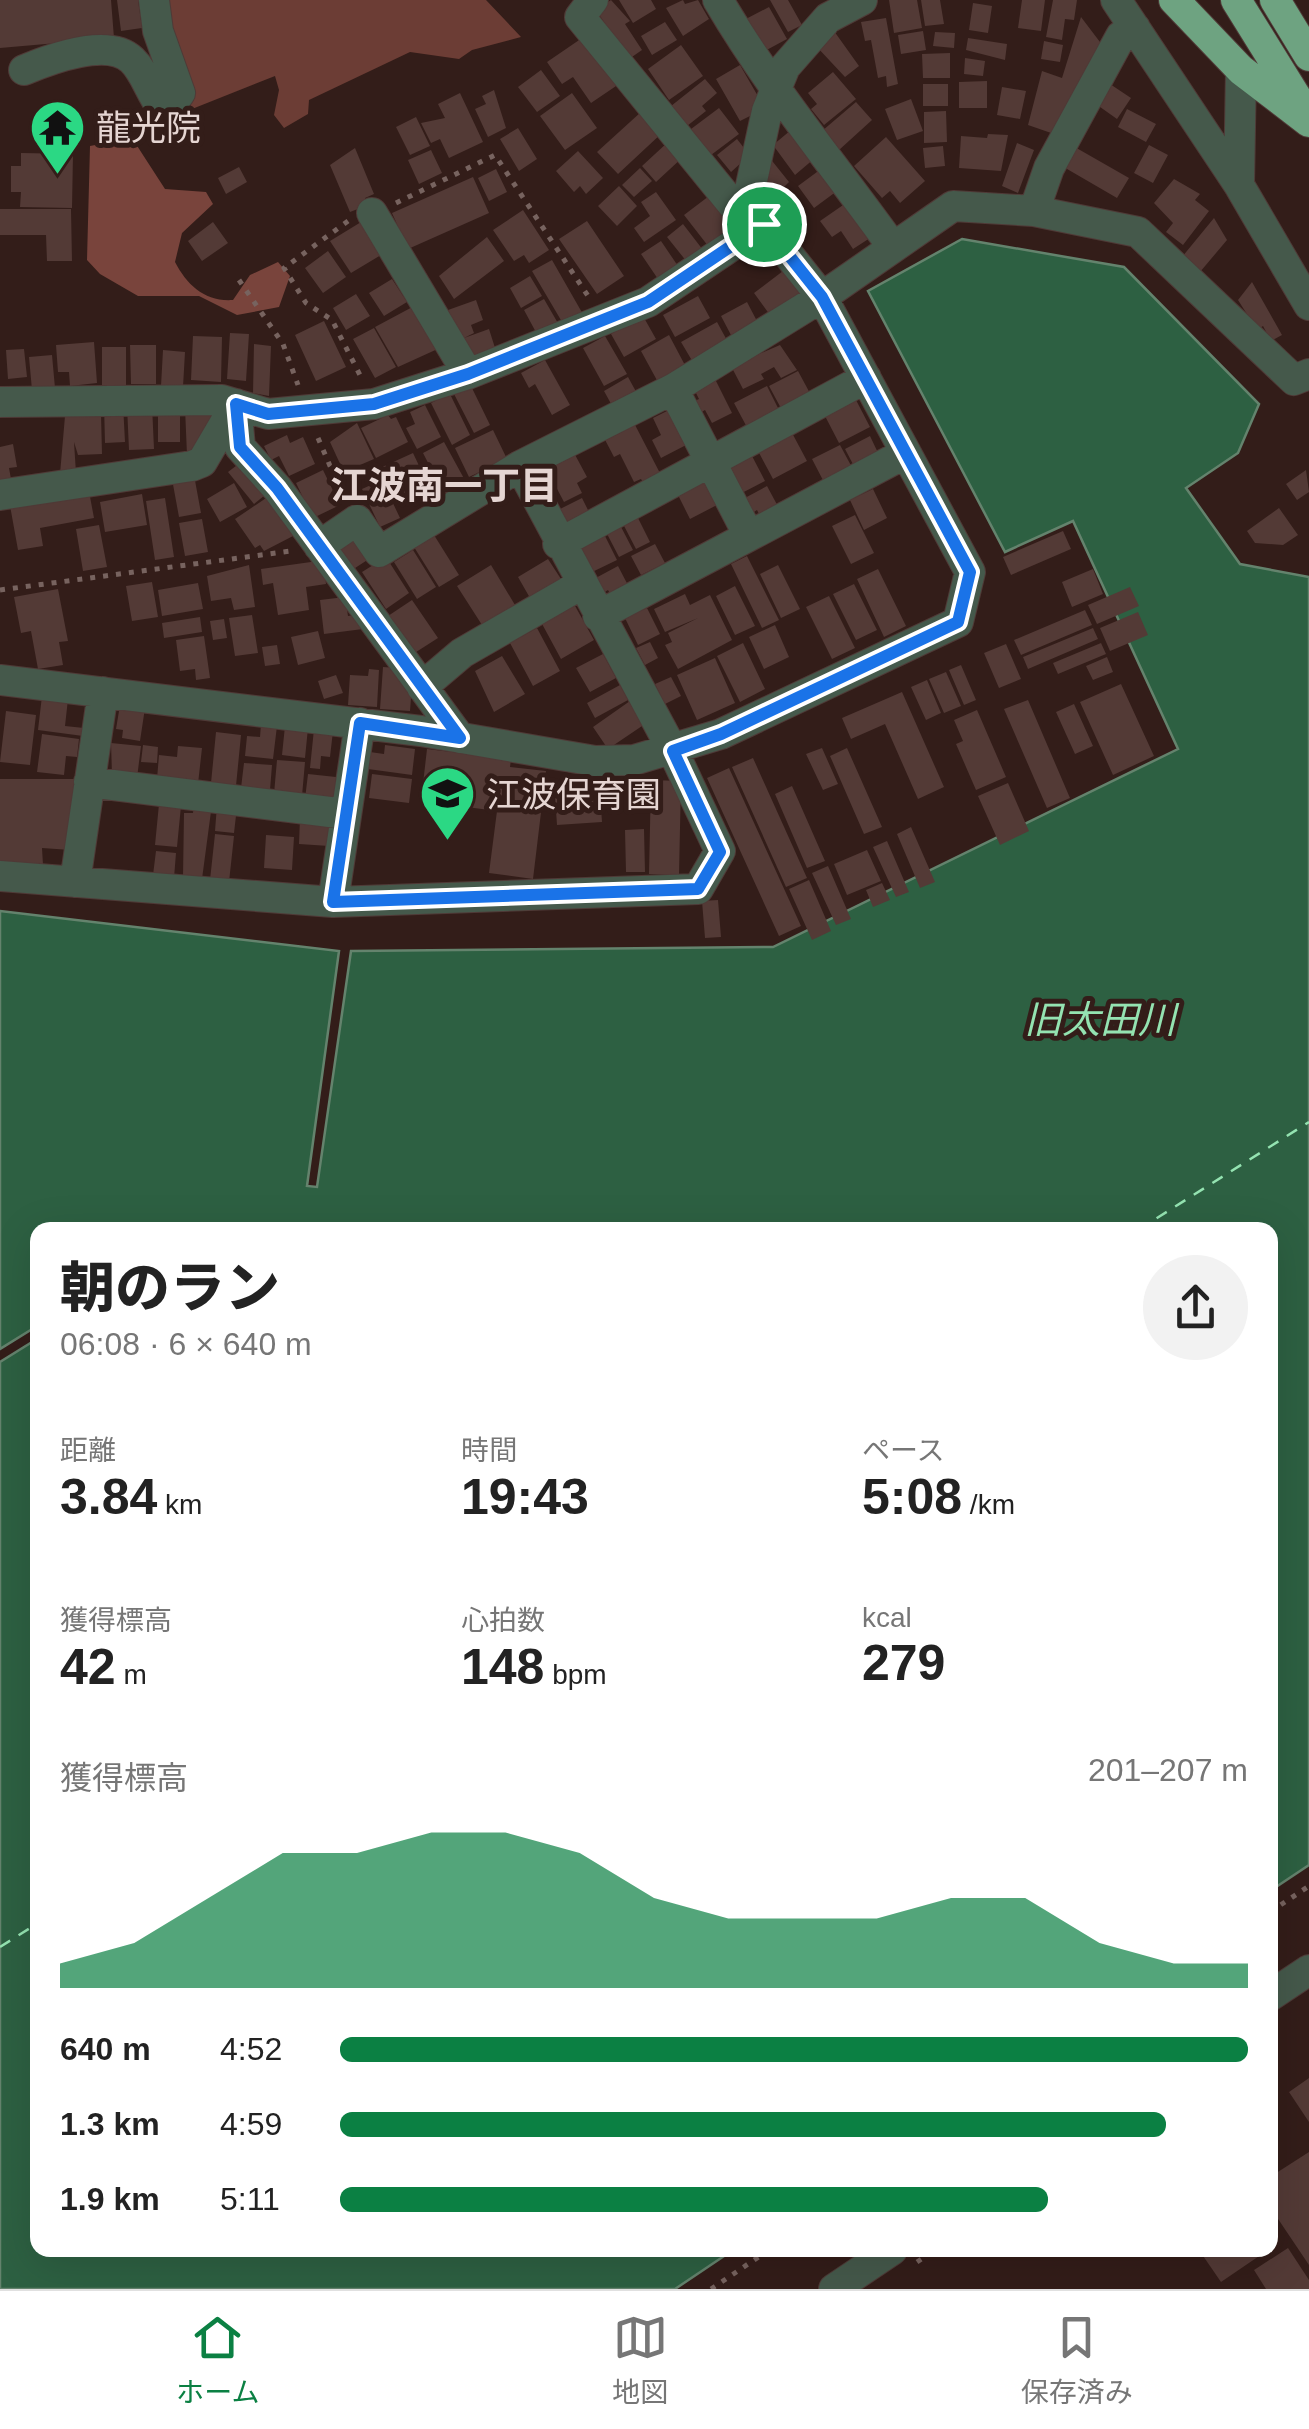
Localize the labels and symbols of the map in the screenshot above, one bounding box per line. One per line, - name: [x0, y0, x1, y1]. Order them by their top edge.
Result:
- temple icon: 龍光院: [27, 97, 87, 176]
- place label: 龍光院: [96, 108, 201, 147]
- pin: [722, 182, 807, 267]
- district label: 江波南一丁目: [330, 465, 558, 507]
- school or university icon: 江波保育園: [417, 764, 477, 843]
- place label: 江波保育園: [486, 775, 661, 814]
- water label: 旧太田川: [1024, 999, 1180, 1041]

